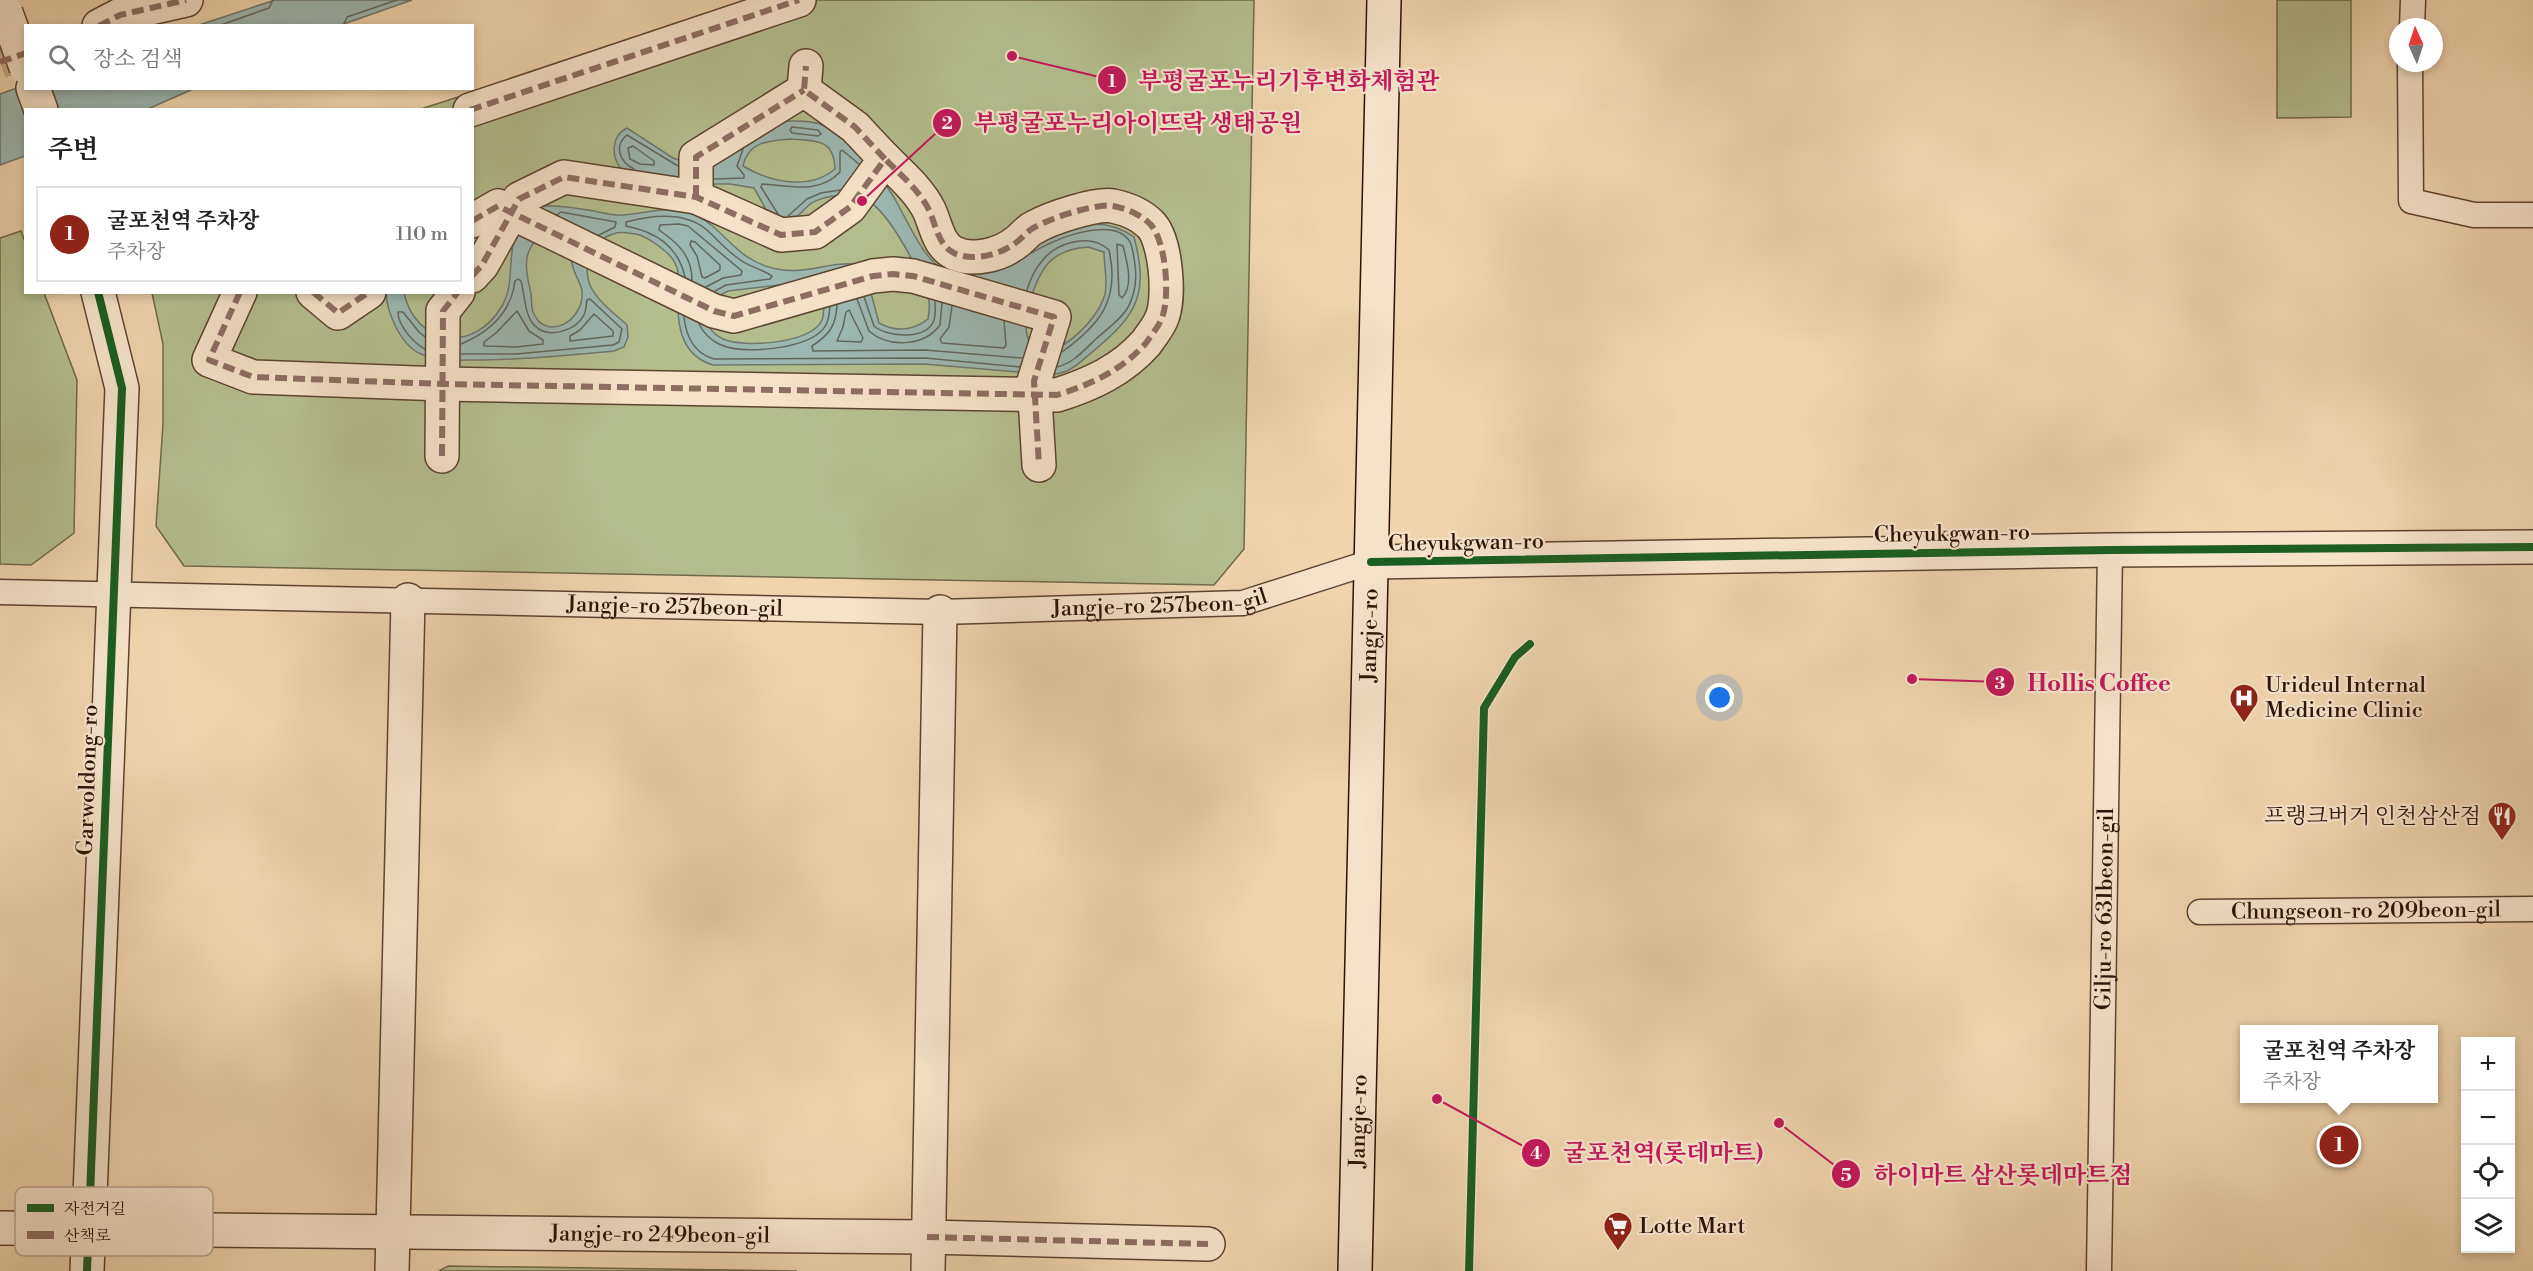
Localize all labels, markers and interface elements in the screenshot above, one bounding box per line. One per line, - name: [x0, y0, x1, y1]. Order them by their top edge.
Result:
- north arrow: [2389, 18, 2443, 72]
- search box: [24, 24, 474, 90]
- icon: search: [45, 41, 78, 74]
- text: 장소 검색: [93, 46, 183, 73]
- callout: 부평굴포누리기후변화체험관: [1097, 59, 1452, 101]
- text: 부평굴포누리기후변화체험관: [1138, 67, 1440, 97]
- text: 1: [1108, 70, 1117, 93]
- callout: 부평굴포누리아이뜨락 생태공원: [932, 102, 1314, 144]
- text: 부평굴포누리아이뜨락 생태공원: [974, 109, 1302, 139]
- text: 2: [941, 112, 953, 135]
- text: 주변: [48, 134, 98, 166]
- text: 굴포천역 주차장: [107, 208, 259, 235]
- text: 1: [65, 222, 74, 247]
- text: 110 m: [396, 222, 448, 247]
- text: 주차장: [107, 240, 165, 265]
- street label: Cheyukgwan-ro: [1874, 519, 2030, 549]
- street label: Cheyukgwan-ro: [1388, 528, 1544, 558]
- street label: Jangje-ro 257beon-gil: [1050, 582, 1271, 622]
- street label: Jangje-ro: [1355, 588, 1384, 683]
- street label: Jangje-ro 257beon-gil: [565, 591, 784, 622]
- callout: Hollis Coffee: [1985, 661, 2183, 703]
- text: Hollis Coffee: [2027, 669, 2171, 699]
- text: 3: [1995, 672, 2006, 695]
- place label: Urideul Internal Medicine Clinic: [2265, 672, 2426, 724]
- hospital icon: Urideul Internal Medicine Clinic: [2228, 682, 2260, 724]
- your location: [1705, 683, 1734, 712]
- street label: Garwoldong-ro: [72, 704, 104, 856]
- restaurant icon: 프랭크버거 인천삼산점: [2486, 800, 2518, 842]
- place label: 프랭크버거 인천삼산점: [2264, 803, 2481, 830]
- street label: Gilju-ro 631beon-gil: [2089, 807, 2120, 1010]
- street label: Chungseon-ro 209beon-gil: [2231, 896, 2502, 925]
- popup: [2240, 1025, 2438, 1103]
- map controls: [2461, 1037, 2515, 1253]
- button: +: [2461, 1037, 2515, 1091]
- text: 굴포천역 주차장: [2263, 1038, 2415, 1065]
- text: 주차장: [2263, 1070, 2321, 1095]
- street label: Jangje-ro: [1344, 1074, 1373, 1169]
- button: −: [2461, 1091, 2515, 1145]
- pin: 1: [2320, 1122, 2358, 1168]
- callout: 굴포천역(롯데마트): [1521, 1132, 1775, 1174]
- text: 굴포천역(롯데마트): [1563, 1139, 1763, 1169]
- text: 4: [1530, 1142, 1542, 1165]
- button: locate: [2461, 1145, 2515, 1199]
- callout: 하이마트 삼산롯데마트점: [1831, 1153, 2144, 1195]
- text: 하이마트 삼산롯데마트점: [1874, 1161, 2132, 1191]
- text: 5: [1840, 1164, 1852, 1187]
- legend: [15, 1187, 213, 1256]
- text: 자전거길: [64, 1199, 126, 1219]
- button: layers: [2461, 1199, 2515, 1253]
- supermarket icon: Lotte Mart: [1602, 1210, 1634, 1252]
- place label: Lotte Mart: [1639, 1213, 1745, 1240]
- street label: Jangje-ro 249beon-gil: [549, 1220, 771, 1249]
- text: 산책로: [64, 1226, 111, 1246]

